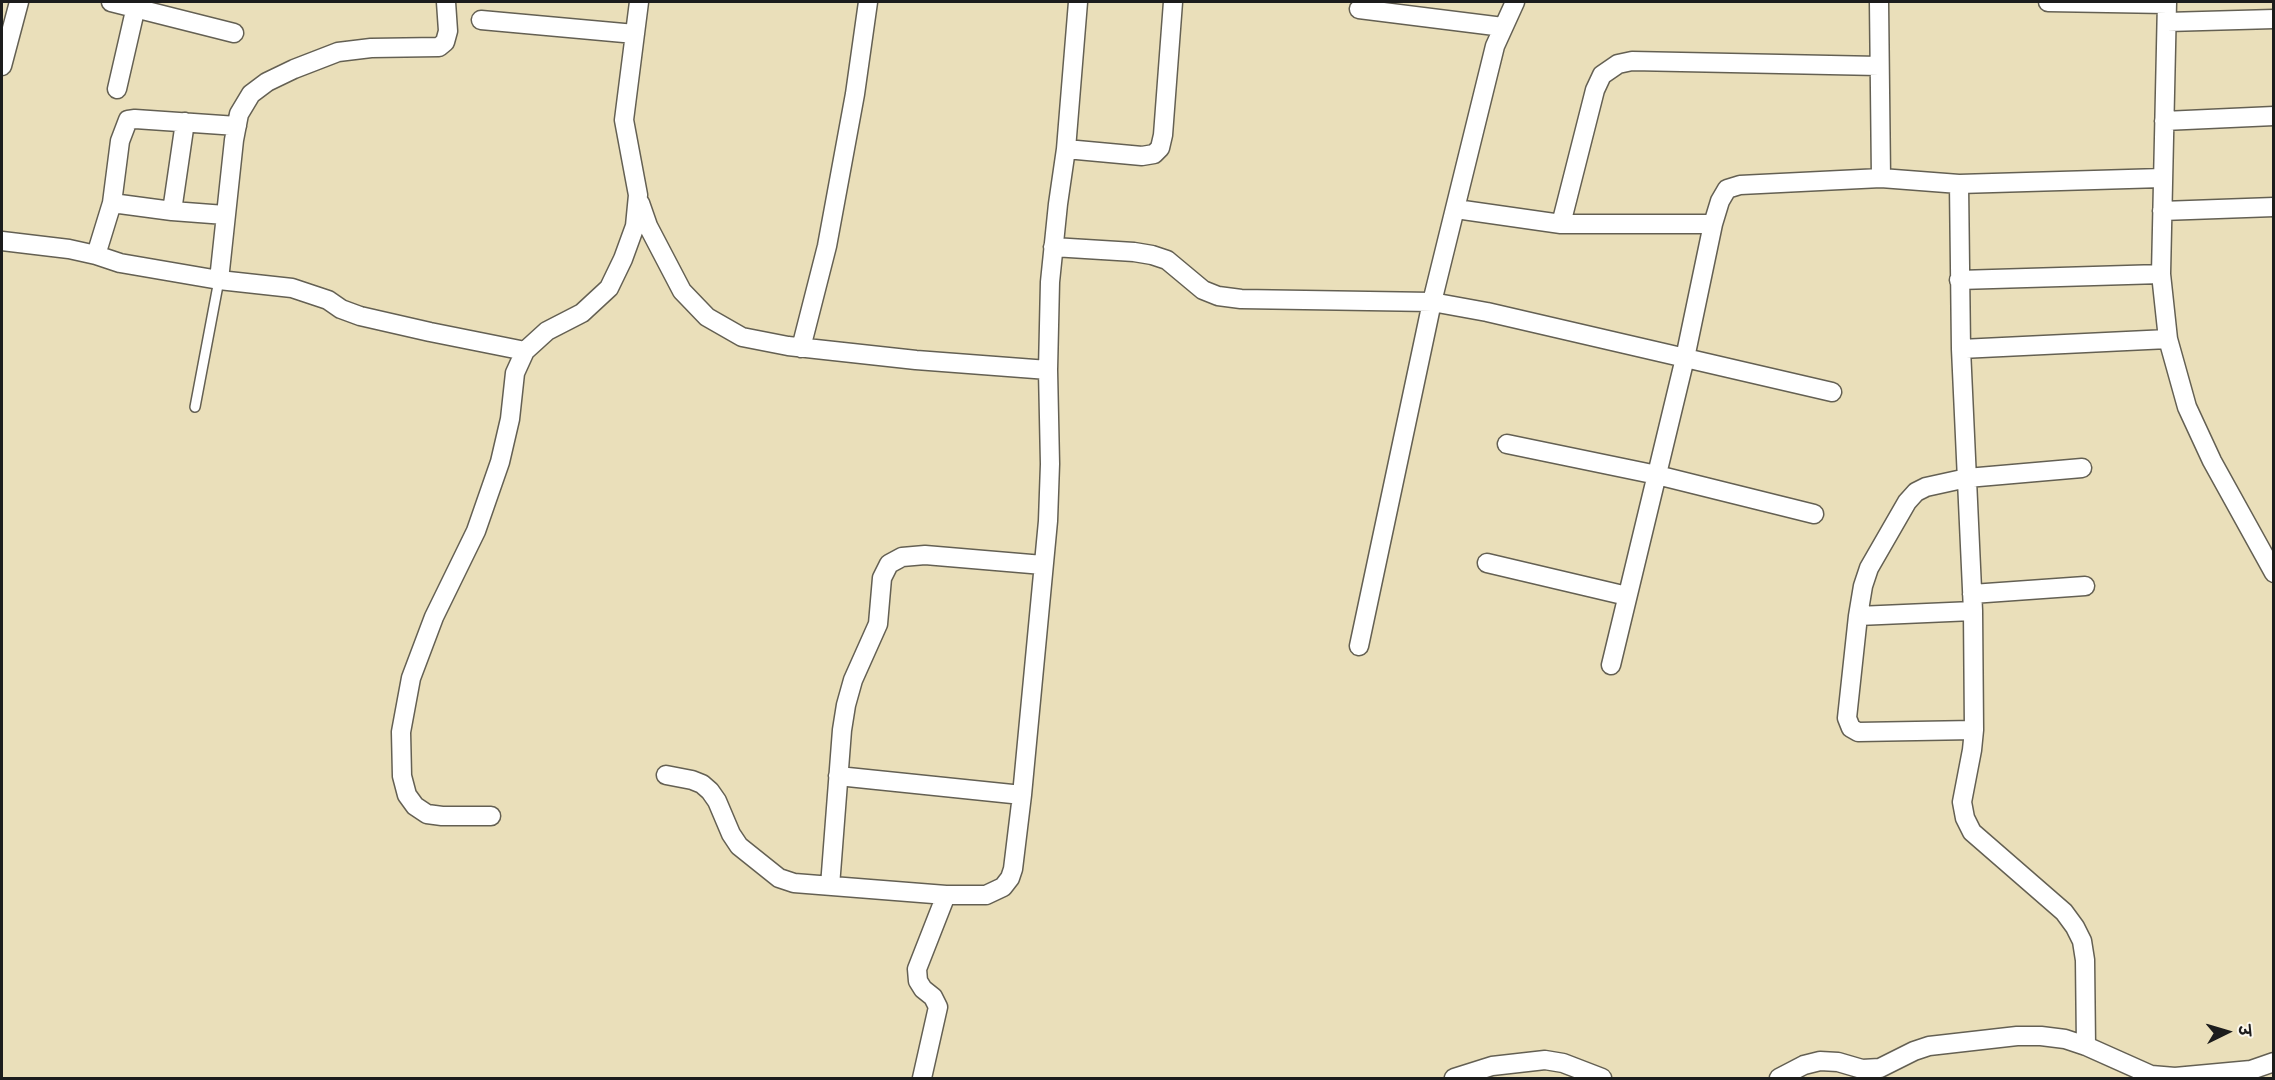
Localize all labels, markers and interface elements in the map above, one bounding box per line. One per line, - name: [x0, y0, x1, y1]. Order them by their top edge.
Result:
- north arrow: [2197, 1002, 2257, 1062]
- text: उ: [2235, 1024, 2255, 1037]

